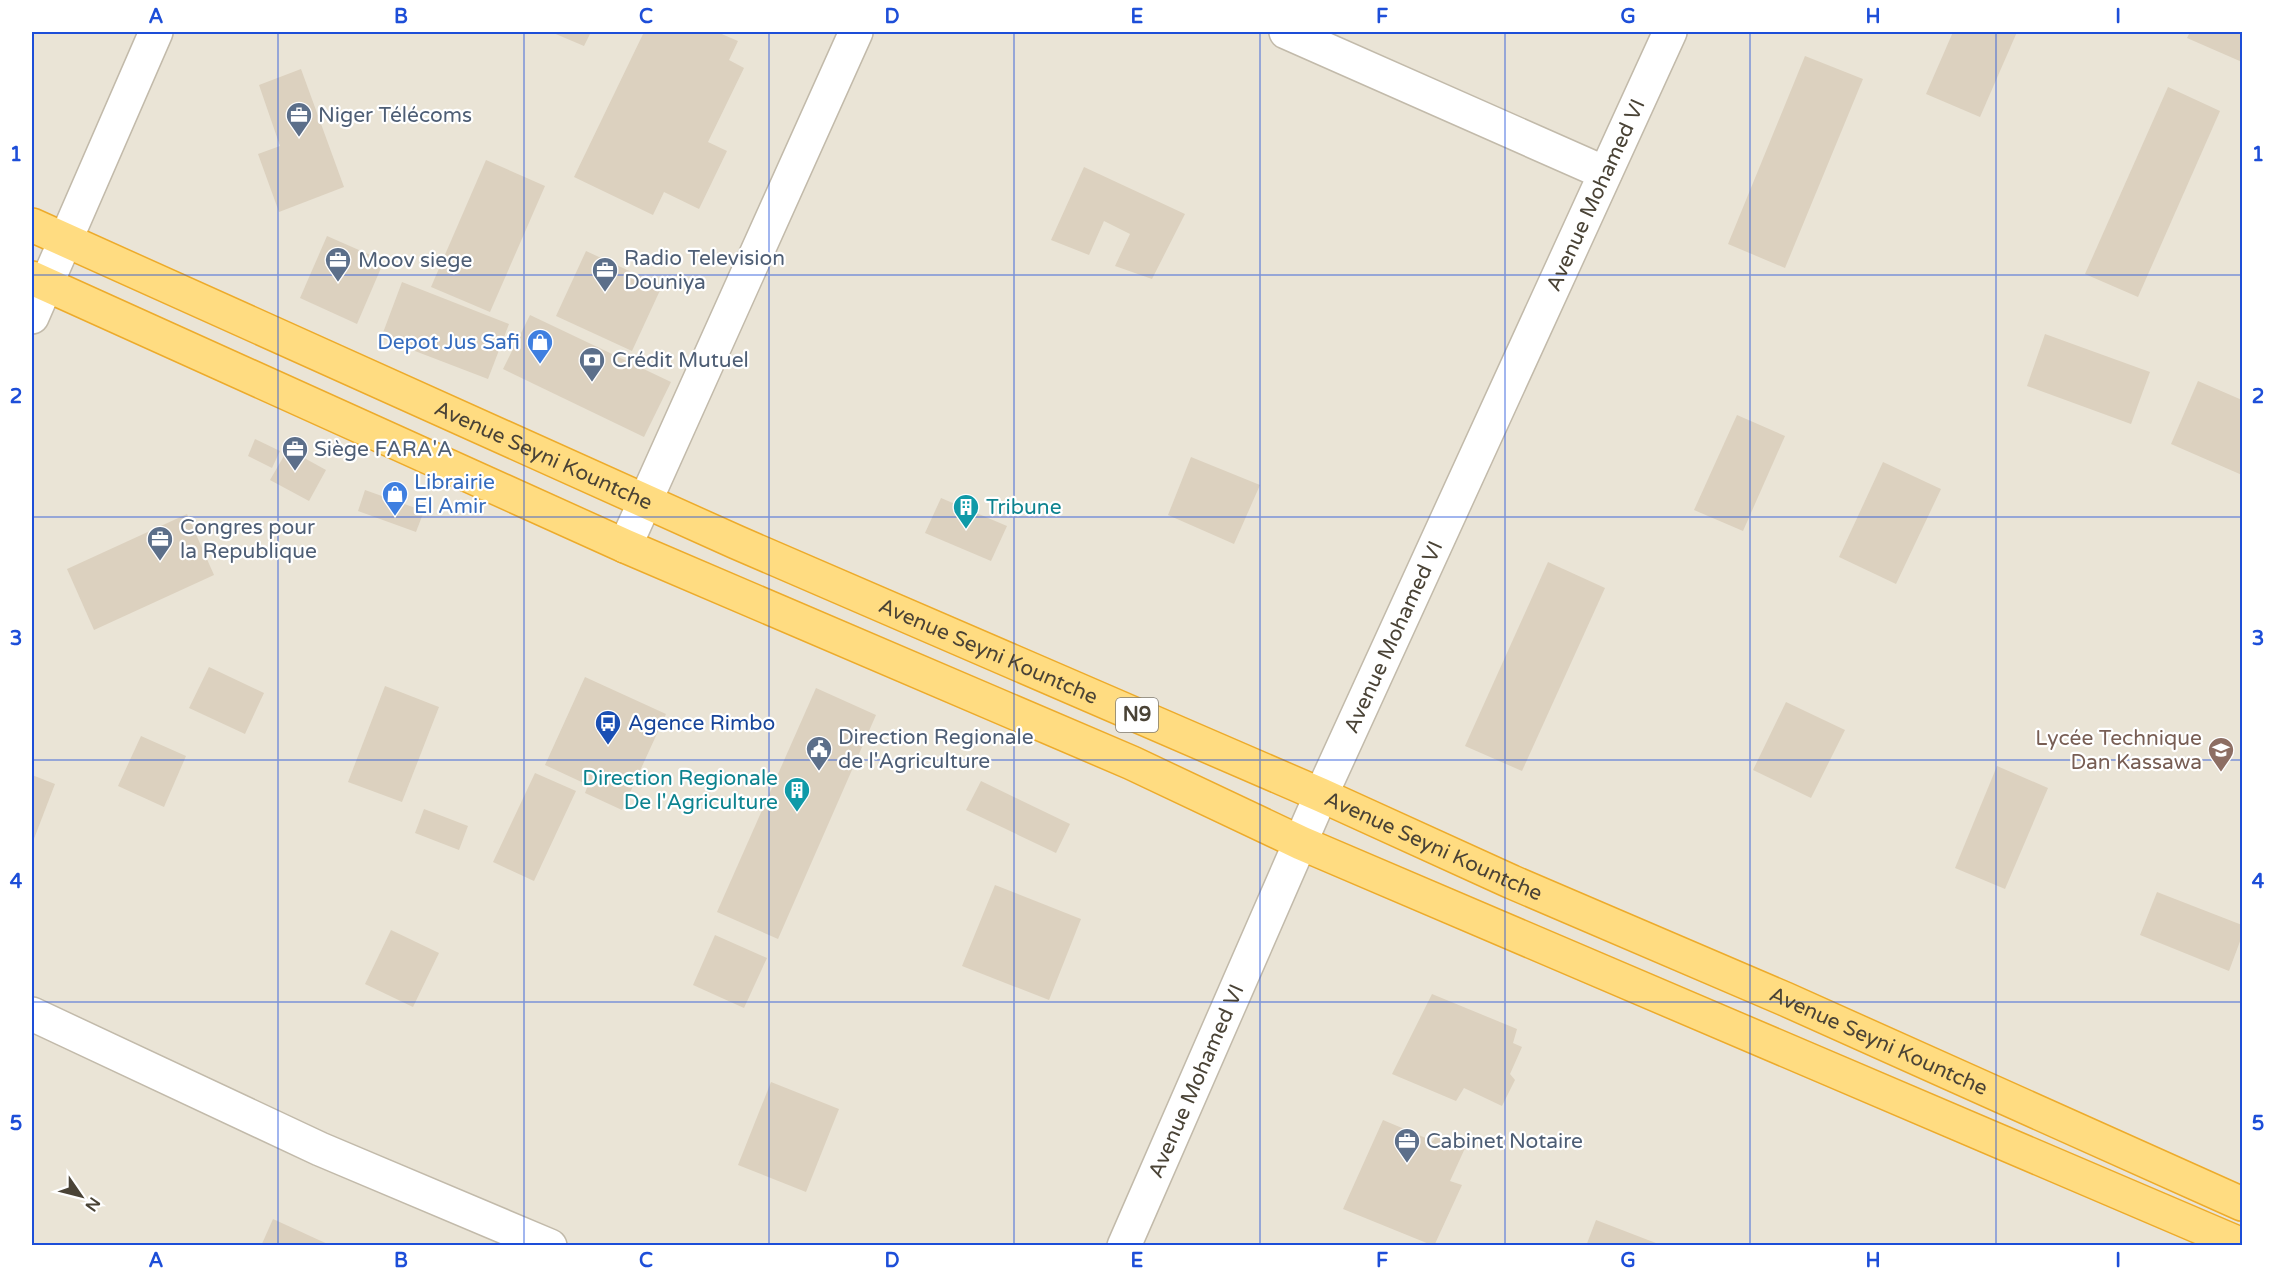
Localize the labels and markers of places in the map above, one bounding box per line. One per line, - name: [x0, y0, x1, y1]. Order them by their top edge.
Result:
- office icon: Niger Télécoms: [284, 100, 314, 138]
- place label: Niger Télécoms: [318, 103, 472, 128]
- office icon: Moov siege: [323, 245, 353, 283]
- place label: Radio Television Douniya: [624, 246, 785, 295]
- place label: Moov siege: [358, 248, 472, 273]
- office icon: Radio Television Douniya: [590, 255, 620, 293]
- shop icon: Depot Jus Safi: [525, 327, 555, 365]
- place label: Depot Jus Safi: [377, 330, 520, 355]
- bank icon: Crédit Mutuel: [577, 345, 607, 383]
- place label: Crédit Mutuel: [612, 348, 749, 373]
- office icon: Siège FARA'A: [280, 434, 310, 472]
- place label: Siège FARA'A: [314, 437, 453, 462]
- place label: Librairie El Amir: [414, 470, 495, 519]
- shop icon: Librairie El Amir: [380, 479, 410, 517]
- building icon: Tribune: [951, 492, 981, 530]
- place label: Tribune: [986, 495, 1062, 520]
- place label: Congres pour la Republique: [180, 515, 317, 564]
- office icon: Congres pour la Republique: [145, 524, 175, 562]
- bus stop icon: Agence Rimbo: [593, 708, 623, 746]
- place label: Agence Rimbo: [628, 711, 775, 736]
- place label: Direction Regionale de l'Agriculture: [838, 725, 1034, 774]
- place label: Lycée Technique Dan Kassawa: [2035, 726, 2202, 775]
- public building icon: Direction Regionale de l'Agriculture: [804, 734, 834, 772]
- school or university icon: Lycée Technique Dan Kassawa: [2206, 735, 2236, 773]
- place label: Direction Regionale De l'Agriculture: [582, 766, 778, 815]
- building icon: Direction Regionale De l'Agriculture: [782, 775, 812, 813]
- office icon: Cabinet Notaire: [1392, 1126, 1422, 1164]
- place label: Cabinet Notaire: [1426, 1129, 1583, 1154]

